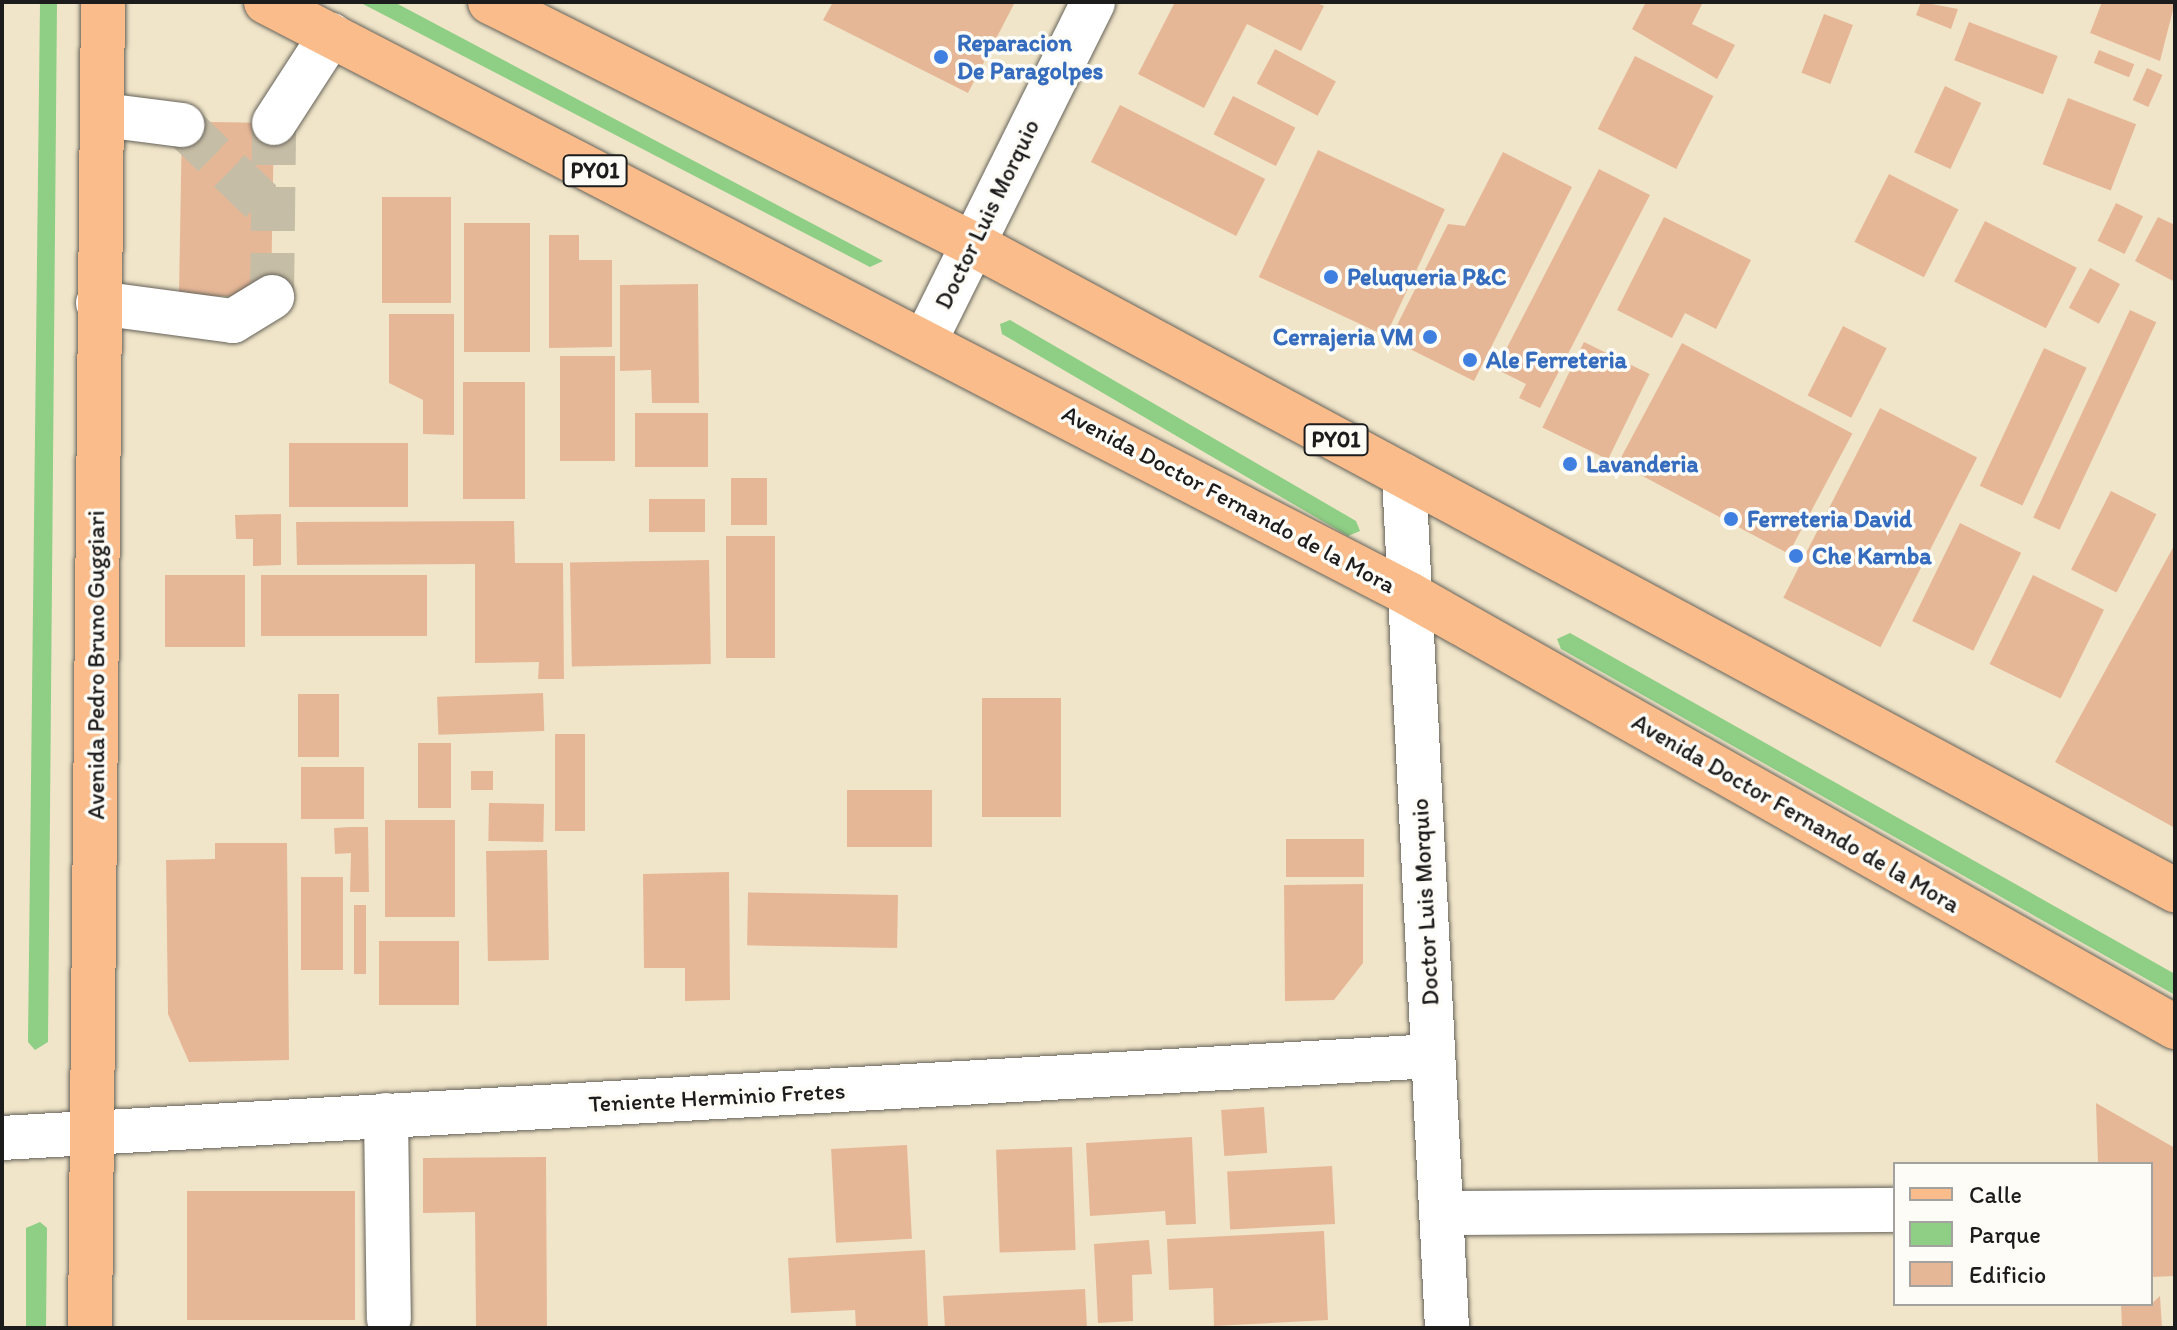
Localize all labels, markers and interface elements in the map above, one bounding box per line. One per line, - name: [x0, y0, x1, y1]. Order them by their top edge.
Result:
- place label: Reparacion De Paragolpes: [957, 29, 1103, 85]
- marker: Reparacion De Paragolpes: [932, 48, 950, 66]
- street label: Doctor Luis Morquio: [929, 115, 1045, 313]
- road number: PY01: [561, 153, 629, 189]
- place label: Peluqueria P&C: [1347, 263, 1507, 291]
- marker: Peluqueria P&C: [1322, 268, 1340, 286]
- place label: Cerrajeria VM: [1273, 323, 1414, 351]
- marker: Cerrajeria VM: [1421, 328, 1439, 346]
- place label: Ale Ferreteria: [1486, 346, 1626, 374]
- marker: Ale Ferreteria: [1461, 351, 1479, 369]
- street label: Avenida Doctor Fernando de la Mora: [1058, 399, 1400, 599]
- road number: PY01: [1302, 422, 1370, 458]
- place label: Lavanderia: [1586, 450, 1698, 478]
- marker: Lavanderia: [1561, 455, 1579, 473]
- place label: Ferreteria David: [1747, 505, 1912, 533]
- street label: Avenida Pedro Bruno Guggiari: [82, 510, 110, 820]
- marker: Ferreteria David: [1722, 510, 1740, 528]
- place label: Che Karnba: [1812, 542, 1932, 570]
- marker: Che Karnba: [1787, 547, 1805, 565]
- street label: Avenida Doctor Fernando de la Mora: [1628, 708, 1964, 918]
- street label: Doctor Luis Morquio: [1405, 798, 1445, 1006]
- street label: Teniente Herminio Fretes: [588, 1076, 846, 1118]
- legend: [1893, 1162, 2153, 1306]
- text: Calle: [1969, 1180, 2022, 1209]
- text: Parque: [1969, 1220, 2041, 1249]
- text: Edificio: [1969, 1260, 2046, 1289]

